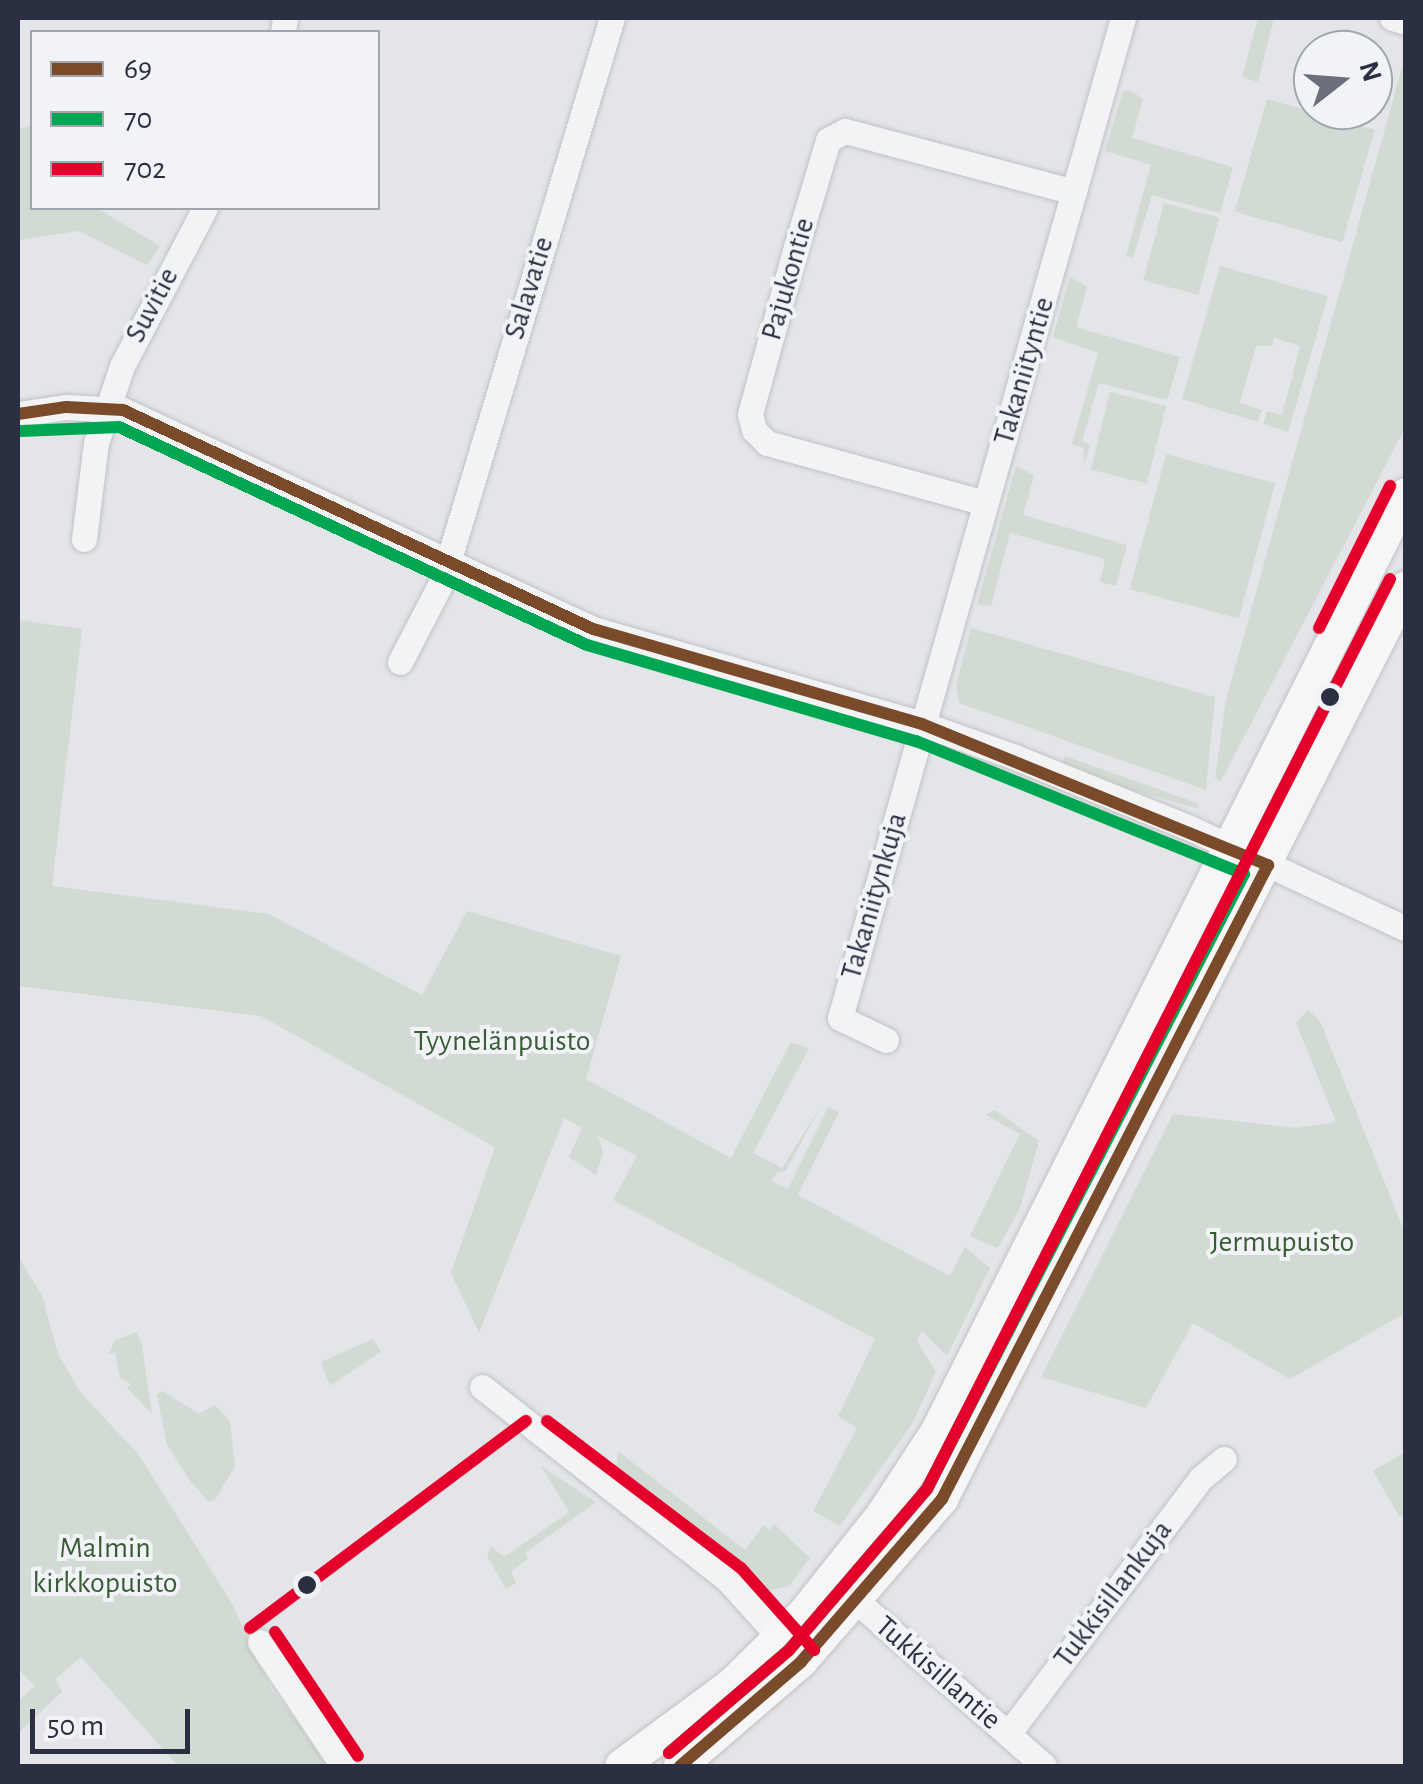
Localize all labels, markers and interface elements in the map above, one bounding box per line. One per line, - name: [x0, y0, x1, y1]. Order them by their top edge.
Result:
- legend: [30, 30, 380, 210]
- north arrow: [1293, 30, 1393, 130]
- text: 69: [124, 54, 152, 84]
- text: N: [1354, 58, 1386, 85]
- text: 70: [124, 104, 152, 134]
- text: 702: [124, 154, 166, 184]
- street label: Pajukontie: [753, 214, 823, 344]
- street label: Salavatie: [496, 233, 562, 343]
- street label: Suvitie: [117, 261, 187, 349]
- street label: Takaniityntie: [986, 293, 1062, 449]
- unlabelled marker: [1320, 687, 1340, 707]
- street label: Takaniitynkuja: [833, 808, 915, 984]
- park label: Tyynelänpuisto: [414, 1023, 590, 1059]
- park label: Jermupuisto: [1210, 1224, 1354, 1260]
- street label: Tukkisillankuja: [1046, 1513, 1180, 1675]
- park label: Malmin kirkkopuisto: [32, 1530, 178, 1600]
- unlabelled marker: [297, 1575, 317, 1595]
- street label: Tukkisillantie: [868, 1608, 1008, 1738]
- scale bar: [35, 1689, 195, 1751]
- text: 50 m: [47, 1711, 104, 1741]

